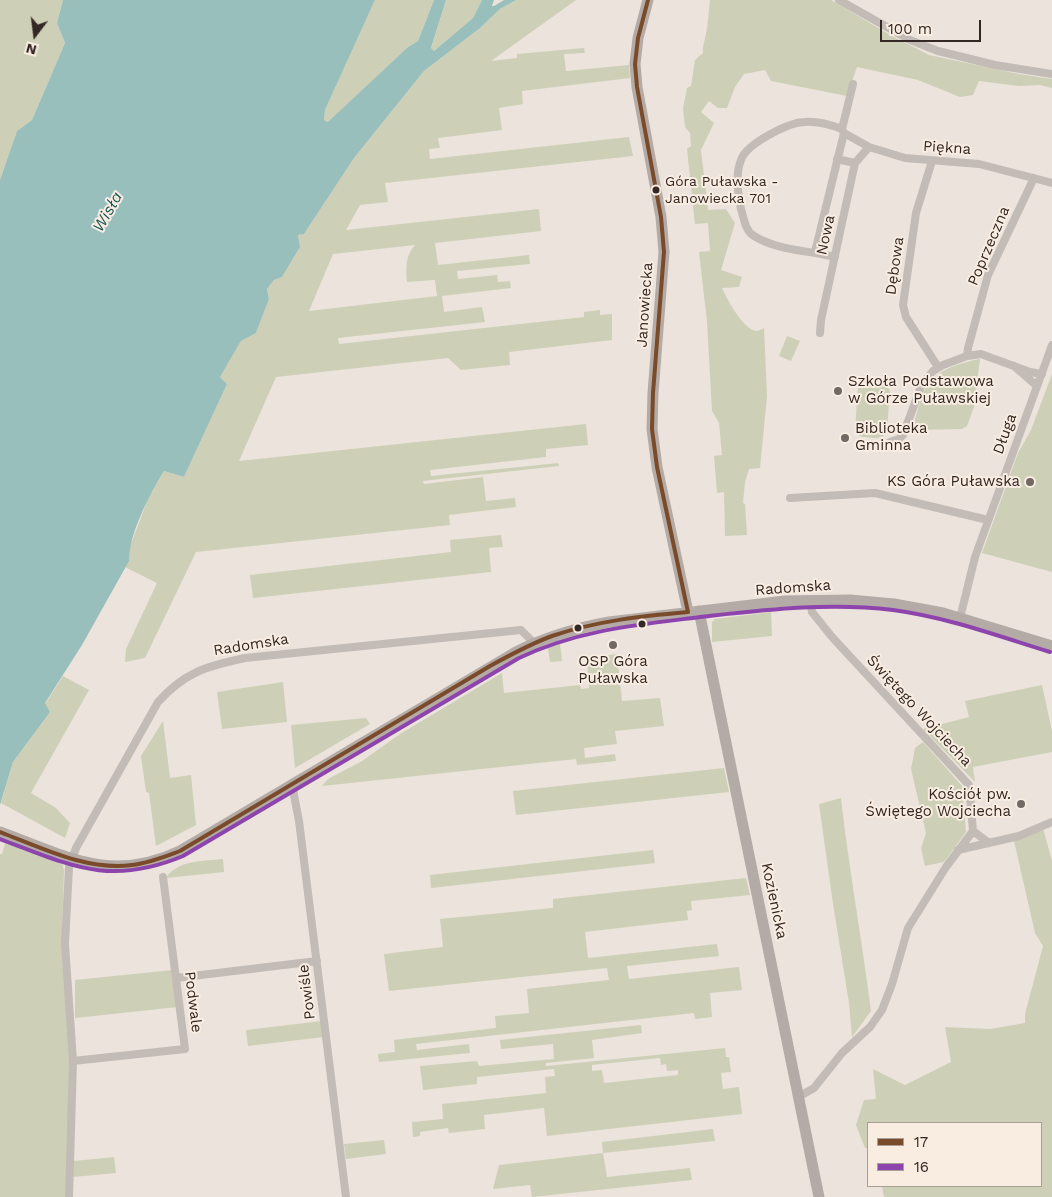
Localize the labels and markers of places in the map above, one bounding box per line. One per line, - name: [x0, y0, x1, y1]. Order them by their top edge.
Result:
- place label: Góra Puławska - Janowiecka 701: [665, 174, 778, 206]
- marker: Góra Puławska - Janowiecka 701: [651, 185, 661, 195]
- place label: Szkoła Podstawowa w Górze Puławskiej: [848, 373, 994, 408]
- marker: Szkoła Podstawowa w Górze Puławskiej: [832, 385, 844, 397]
- place label: Biblioteka Gminna: [855, 420, 927, 455]
- marker: Biblioteka Gminna: [839, 432, 851, 444]
- place label: KS Góra Puławska: [887, 473, 1020, 491]
- marker: KS Góra Puławska: [1024, 476, 1036, 488]
- unlabelled marker: [637, 619, 647, 629]
- unlabelled marker: [573, 623, 583, 633]
- marker: OSP Góra Puławska: [607, 639, 619, 651]
- place label: OSP Góra Puławska: [578, 653, 648, 688]
- place label: Kościół pw. Świętego Wojciecha: [865, 786, 1011, 821]
- marker: Kościół pw. Świętego Wojciecha: [1015, 798, 1027, 810]

